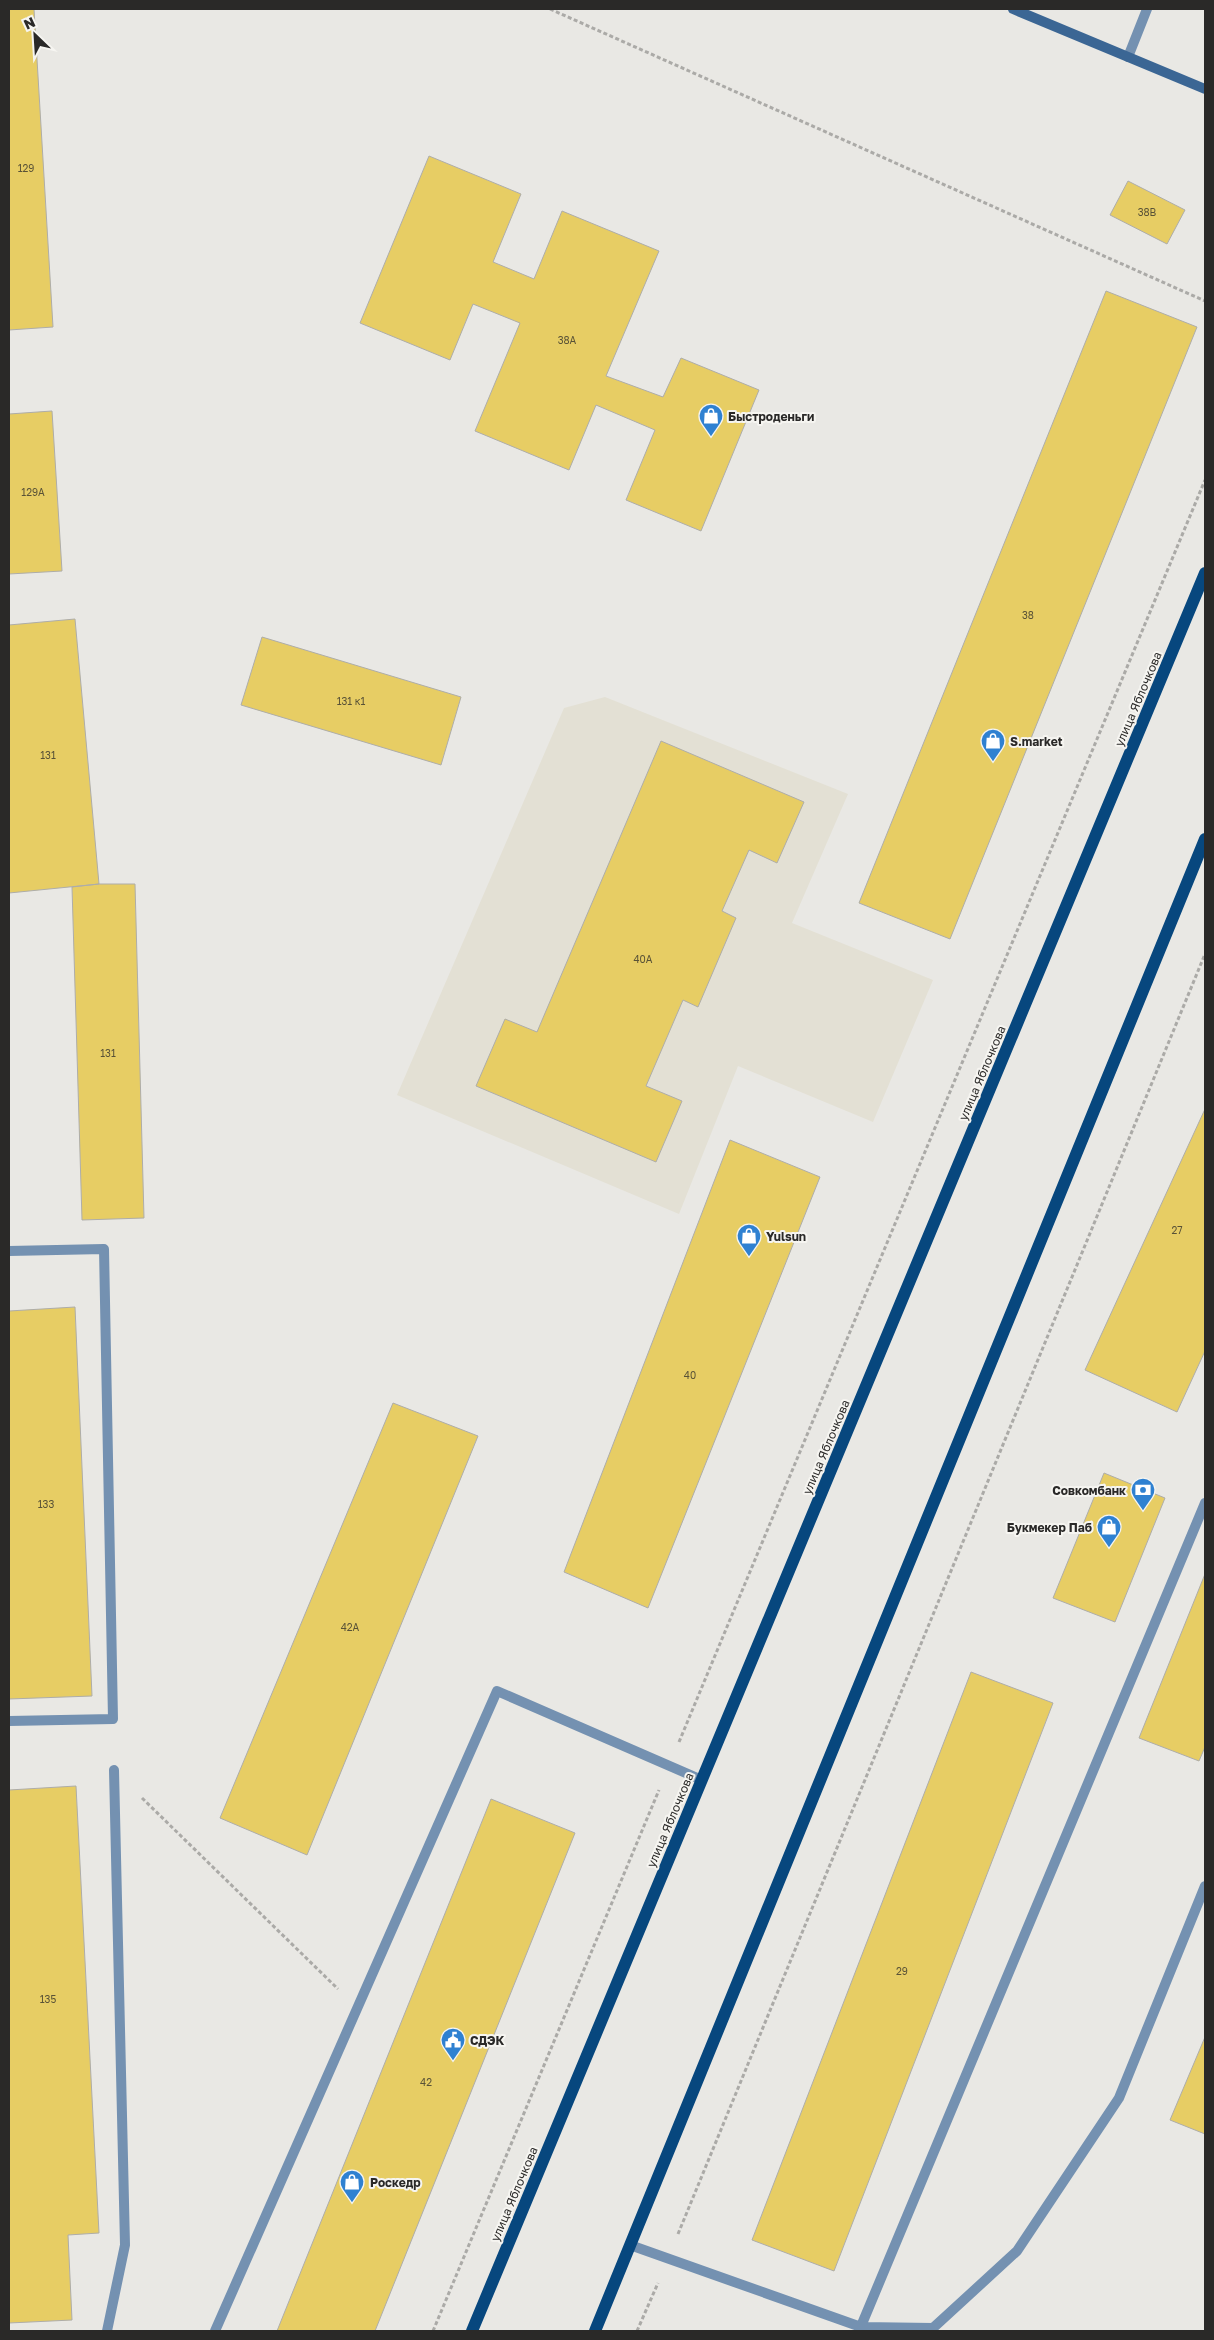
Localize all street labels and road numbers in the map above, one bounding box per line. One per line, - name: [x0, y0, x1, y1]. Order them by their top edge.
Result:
- street label: улица Яблочкова: [1111, 649, 1165, 749]
- street label: улица Яблочкова: [955, 1023, 1009, 1123]
- street label: улица Яблочкова: [799, 1397, 853, 1497]
- street label: улица Яблочкова: [643, 1770, 697, 1870]
- street label: улица Яблочкова: [487, 2144, 541, 2244]

